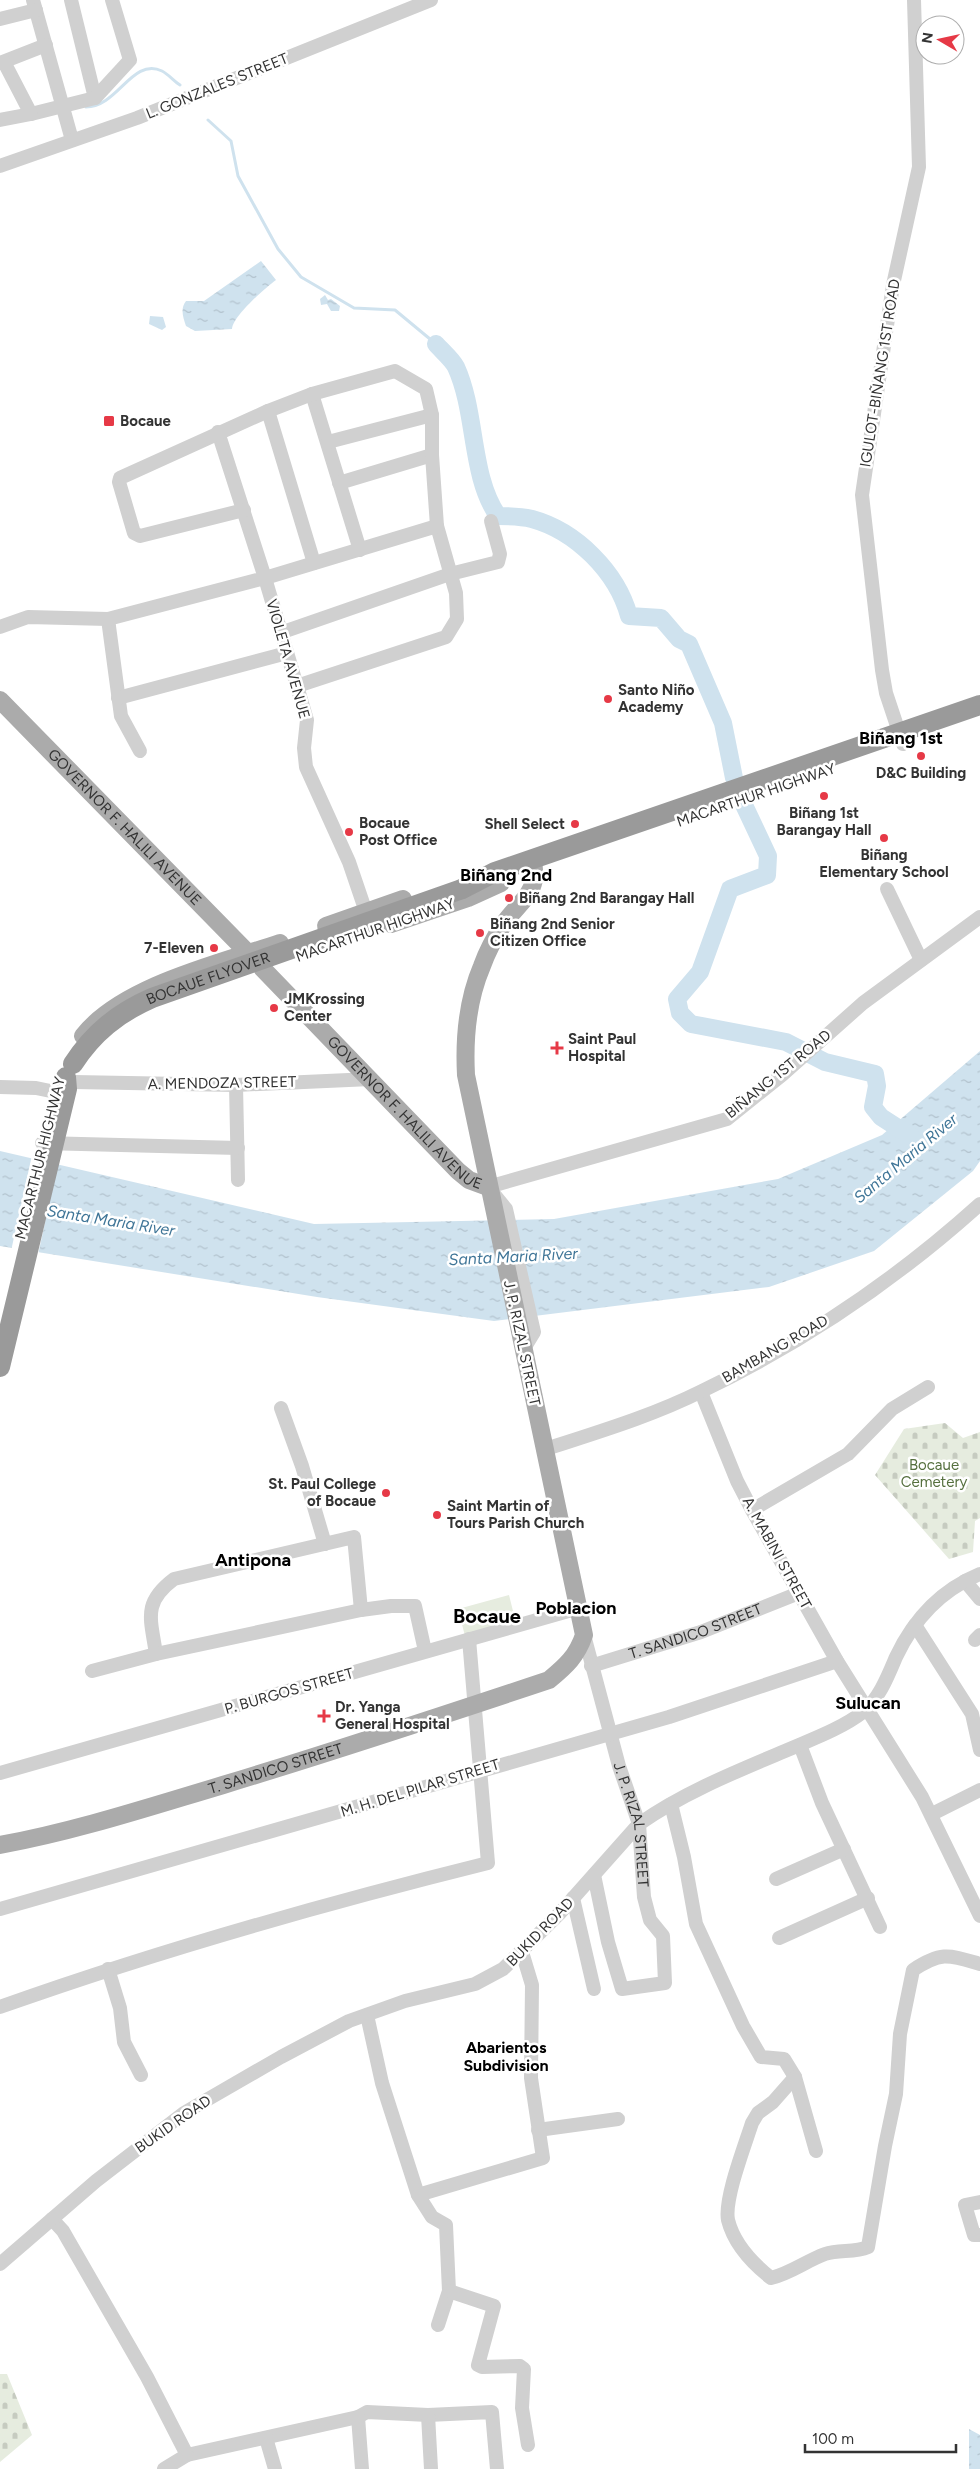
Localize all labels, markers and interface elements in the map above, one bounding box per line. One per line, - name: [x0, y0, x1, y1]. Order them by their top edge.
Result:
- north arrow: [915, 15, 965, 65]
- text: N: [918, 31, 937, 45]
- street label: L. GONZALES STREET: [143, 49, 291, 123]
- street label: IGULOT-BIÑANG 1ST ROAD: [856, 278, 904, 468]
- place label: Bocaue: [120, 412, 172, 430]
- marker: Bocaue: [102, 414, 116, 428]
- street label: VIOLETA AVENUE: [262, 597, 314, 721]
- place label: Santo Niño Academy: [618, 681, 695, 716]
- marker: Santo Niño Academy: [602, 693, 614, 705]
- district label: Biñang 1st: [859, 727, 943, 749]
- street label: GOVERNOR F. HALILI AVENUE: [44, 745, 205, 909]
- marker: D&C Building: [915, 750, 927, 762]
- street label: MACARTHUR HIGHWAY: [674, 759, 838, 831]
- place label: D&C Building: [876, 764, 966, 782]
- marker: Biñang 1st Barangay Hall: [818, 790, 830, 802]
- place label: Biñang 1st Barangay Hall: [776, 804, 872, 839]
- place label: Bocaue Post Office: [359, 814, 438, 849]
- place label: Shell Select: [484, 815, 565, 833]
- marker: Shell Select: [569, 818, 581, 830]
- marker: Bocaue Post Office: [343, 826, 355, 838]
- marker: Biñang Elementary School: [878, 832, 890, 844]
- place label: Biñang Elementary School: [819, 846, 949, 881]
- district label: Biñang 2nd: [460, 864, 552, 886]
- place label: Biñang 2nd Barangay Hall: [519, 889, 694, 907]
- marker: Biñang 2nd Barangay Hall: [503, 892, 515, 904]
- street label: MACARTHUR HIGHWAY: [293, 894, 457, 966]
- place label: Biñang 2nd Senior Citizen Office: [490, 915, 615, 950]
- marker: Biñang 2nd Senior Citizen Office: [474, 927, 486, 939]
- place label: 7-Eleven: [144, 939, 204, 957]
- marker: 7-Eleven: [208, 942, 220, 954]
- street label: BOCAUE FLYOVER: [143, 948, 272, 1008]
- place label: JMKrossing Center: [284, 990, 365, 1025]
- marker: JMKrossing Center: [268, 1002, 280, 1014]
- street label: BIÑANG 1ST ROAD: [722, 1026, 834, 1122]
- place label: Saint Paul Hospital: [568, 1030, 636, 1065]
- street label: GOVERNOR F. HALILI AVENUE: [324, 1032, 485, 1193]
- marker: Saint Paul Hospital: [550, 1041, 564, 1055]
- street label: A. MENDOZA STREET: [148, 1073, 297, 1093]
- street label: MACARTHUR HIGHWAY: [11, 1075, 69, 1241]
- water label: Santa Maria River: [850, 1109, 961, 1207]
- water label: Santa Maria River: [46, 1201, 177, 1240]
- water label: Santa Maria River: [448, 1244, 579, 1269]
- street label: J. P. RIZAL STREET: [500, 1279, 544, 1408]
- street label: BAMBANG ROAD: [719, 1311, 831, 1387]
- park label: Bocaue Cemetery: [901, 1456, 967, 1491]
- place label: St. Paul College of Bocaue: [268, 1475, 377, 1510]
- marker: St. Paul College of Bocaue: [380, 1487, 392, 1499]
- street label: A. MABINI STREET: [739, 1494, 816, 1613]
- place label: Saint Martin of Tours Parish Church: [447, 1497, 584, 1532]
- marker: Saint Martin of Tours Parish Church: [431, 1509, 443, 1521]
- district label: Antipona: [215, 1549, 291, 1571]
- district label: Poblacion: [535, 1597, 617, 1619]
- street label: T. SANDICO STREET: [627, 1599, 765, 1663]
- district label: Bocaue: [453, 1604, 521, 1628]
- street label: P. BURGOS STREET: [222, 1664, 356, 1718]
- district label: Sulucan: [835, 1692, 901, 1714]
- place label: Dr. Yanga General Hospital: [335, 1698, 450, 1733]
- marker: Dr. Yanga General Hospital: [317, 1709, 331, 1723]
- street label: T. SANDICO STREET: [206, 1739, 346, 1798]
- street label: M. H. DEL PILAR STREET: [338, 1755, 502, 1821]
- street label: J. P. RIZAL STREET: [609, 1760, 652, 1888]
- street label: BUKID ROAD: [503, 1894, 577, 1970]
- district label: Abarientos Subdivision: [463, 2038, 549, 2075]
- street label: BUKID ROAD: [132, 2091, 214, 2157]
- scale bar: [805, 2422, 956, 2454]
- text: 100 m: [812, 2430, 854, 2448]

